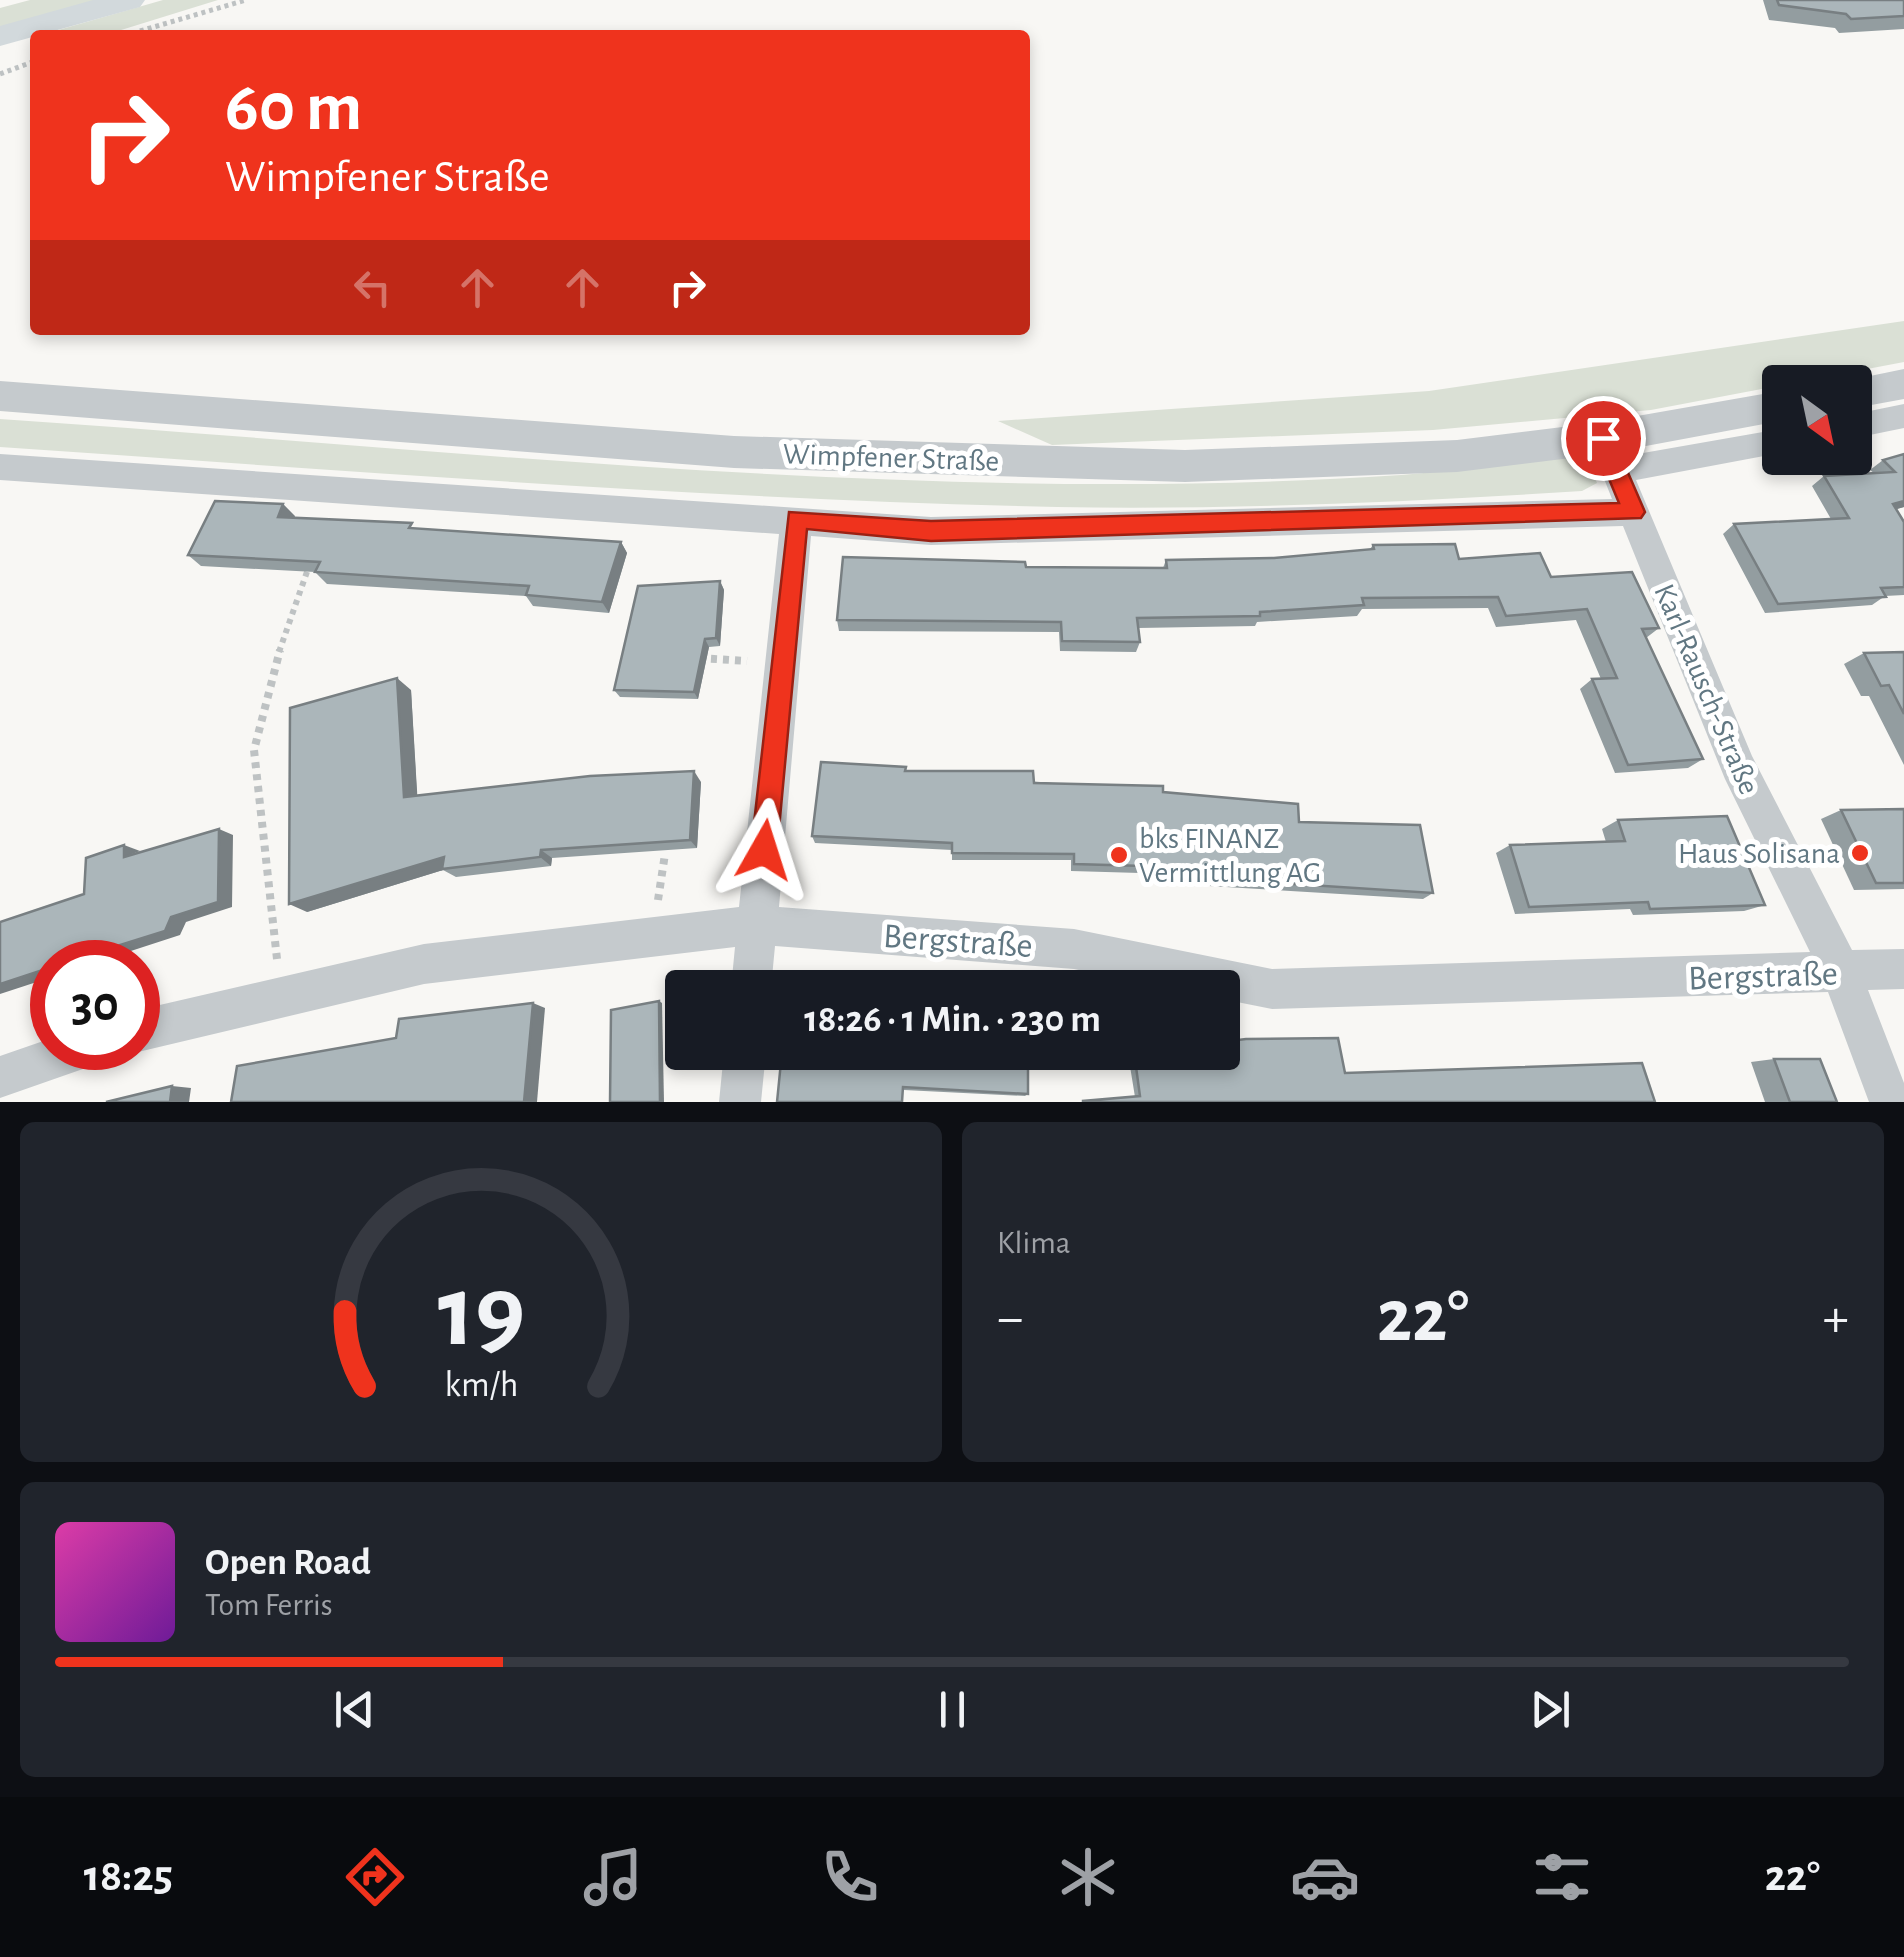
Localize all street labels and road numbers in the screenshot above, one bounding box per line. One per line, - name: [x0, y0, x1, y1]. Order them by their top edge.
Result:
- street label: Wimpfener Straße: [782, 439, 1000, 477]
- street label: Karl-Rausch-Straße: [1648, 580, 1764, 799]
- street label: Bergstraße: [882, 919, 1034, 964]
- street label: Bergstraße: [1688, 956, 1838, 997]

